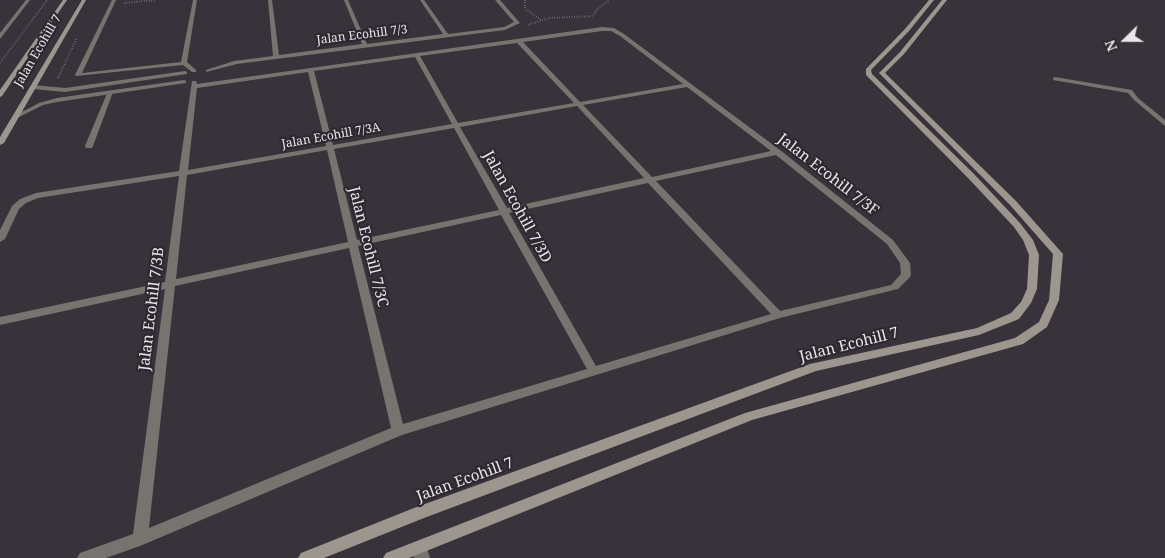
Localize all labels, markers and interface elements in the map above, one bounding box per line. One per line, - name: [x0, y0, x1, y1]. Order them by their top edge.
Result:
- street label: Jalan Ecohill 7: [11, 12, 65, 90]
- north arrow: [1100, 15, 1150, 65]
- street label: Jalan Ecohill 7/3: [316, 22, 408, 48]
- text: N: [1100, 37, 1122, 54]
- street label: Jalan Ecohill 7/3A: [280, 120, 382, 152]
- street label: Jalan Ecohill 7/3F: [774, 130, 882, 220]
- street label: Jalan Ecohill 7/3D: [479, 148, 555, 266]
- street label: Jalan Ecohill 7/3C: [344, 185, 392, 309]
- street label: Jalan Ecohill 7/3B: [135, 246, 169, 372]
- street label: Jalan Ecohill 7: [797, 324, 901, 366]
- street label: Jalan Ecohill 7: [414, 454, 516, 506]

